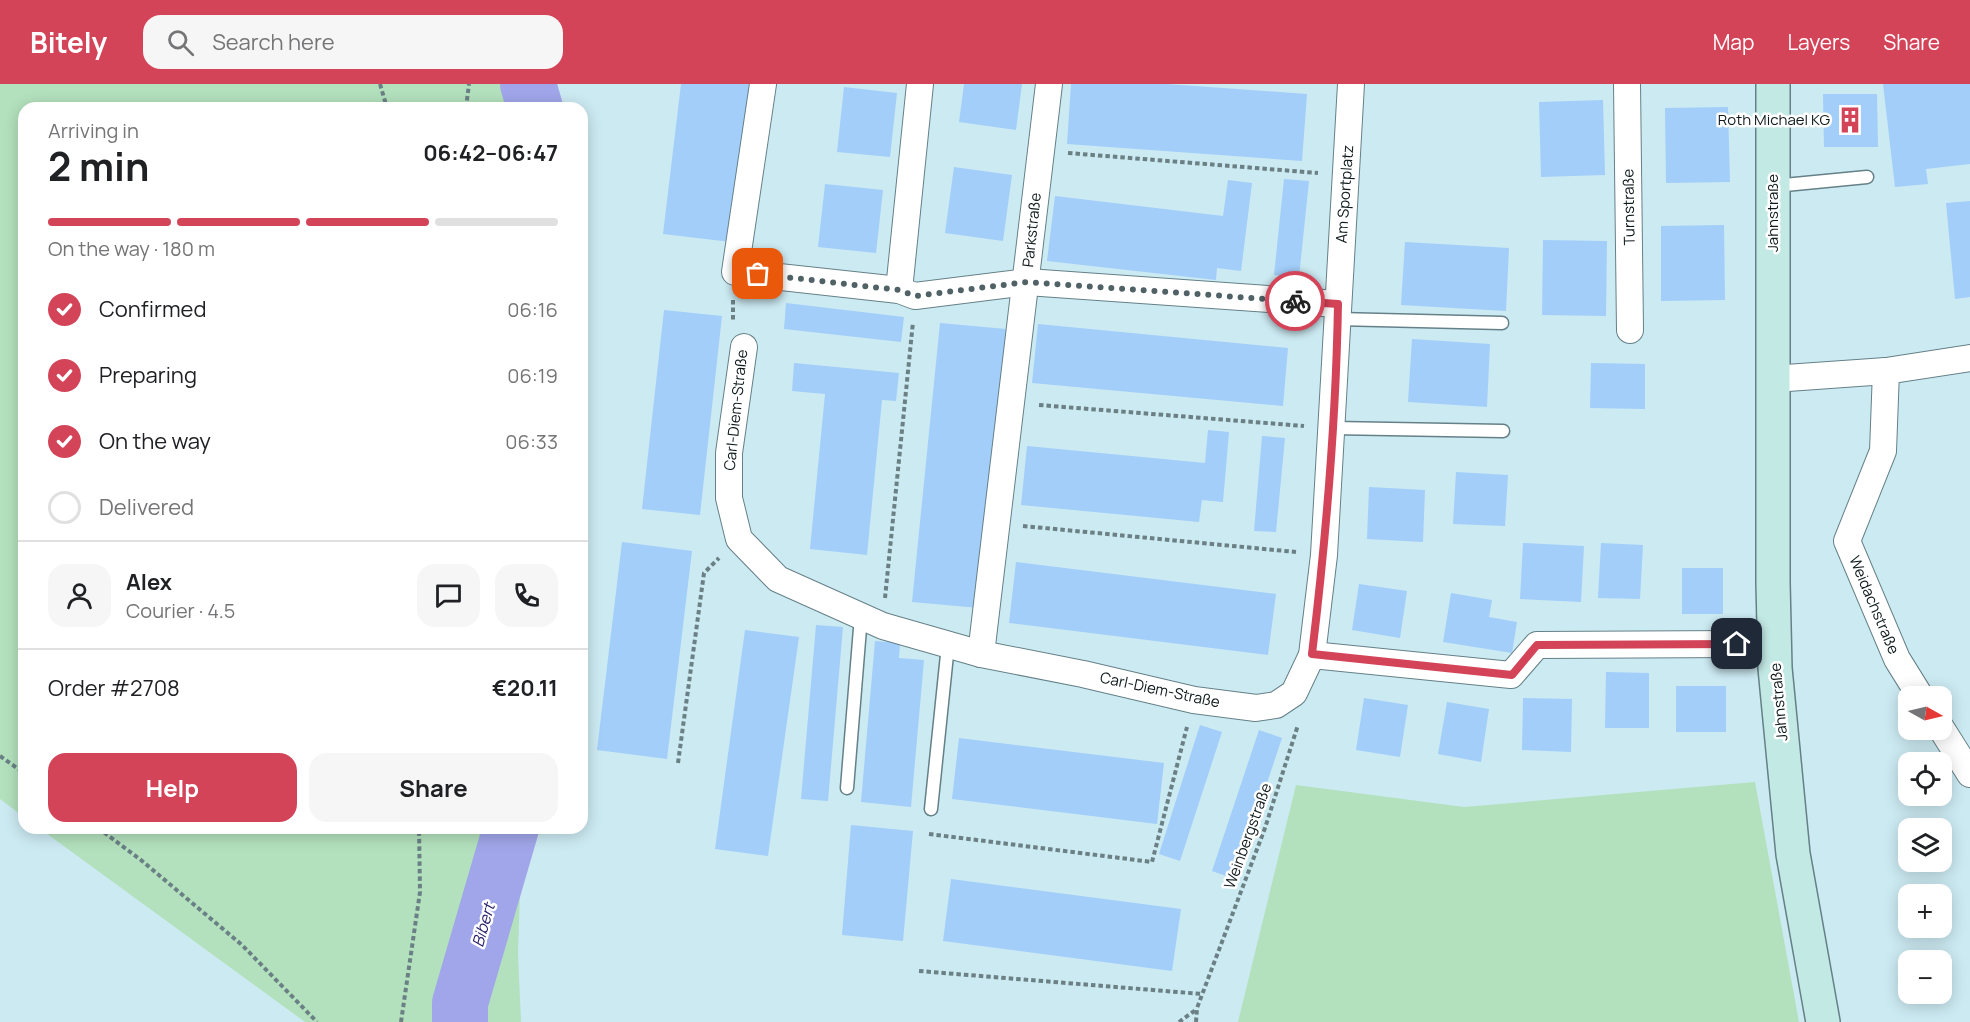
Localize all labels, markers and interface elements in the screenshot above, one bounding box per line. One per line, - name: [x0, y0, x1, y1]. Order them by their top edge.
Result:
- search box: [143, 15, 563, 69]
- text: Bitely: [30, 23, 107, 61]
- icon: search: [164, 26, 197, 59]
- text: Search here: [212, 27, 335, 57]
- text: Map: [1713, 28, 1754, 56]
- text: Layers: [1787, 28, 1850, 56]
- text: Share: [1883, 28, 1940, 56]
- building icon: Roth Michael KG: [1835, 105, 1865, 135]
- place label: Roth Michael KG: [1718, 109, 1830, 130]
- text: Arriving in: [48, 117, 139, 144]
- text: 06:42–06:47: [423, 138, 558, 168]
- text: 2 min: [48, 139, 149, 193]
- street label: Am Sportplatz: [1331, 144, 1358, 244]
- street label: Turnstraße: [1617, 168, 1640, 245]
- street label: Jahnstraße: [1762, 174, 1783, 252]
- street label: Parkstraße: [1017, 191, 1046, 268]
- text: On the way · 180 m: [48, 235, 215, 262]
- pin: [732, 248, 783, 299]
- icon: bag: [741, 257, 774, 290]
- courier: [1265, 271, 1325, 331]
- icon: bike: [1279, 285, 1312, 318]
- icon: check: [48, 293, 81, 326]
- text: Confirmed: [99, 294, 207, 324]
- text: 06:16: [507, 296, 558, 323]
- street label: Carl-Diem-Straße: [719, 348, 752, 472]
- icon: check: [48, 359, 81, 392]
- text: Preparing: [99, 360, 197, 390]
- text: 06:19: [507, 362, 558, 389]
- icon: check: [48, 425, 81, 458]
- text: On the way: [99, 426, 211, 456]
- text: 06:33: [505, 428, 558, 455]
- text: Delivered: [99, 492, 194, 522]
- street label: Weidachstraße: [1844, 552, 1905, 657]
- button: person: [48, 564, 111, 627]
- button: chat: [417, 564, 480, 627]
- button: phone: [495, 564, 558, 627]
- text: Alex: [126, 567, 172, 597]
- text: Courier · 4.5: [126, 597, 235, 624]
- pin: [1711, 618, 1762, 669]
- icon: home: [1720, 627, 1753, 660]
- street label: Jahnstraße: [1765, 662, 1792, 742]
- street label: Carl-Diem-Straße: [1098, 667, 1222, 712]
- text: Order #2708: [48, 673, 180, 703]
- text: €20.11: [492, 673, 558, 703]
- north arrow: [1898, 686, 1952, 740]
- map controls: [1898, 686, 1952, 1004]
- button: locate: [1898, 752, 1952, 806]
- button: Help: [48, 753, 297, 822]
- button: Share: [309, 753, 558, 822]
- street label: Weinbergstraße: [1219, 780, 1276, 892]
- button: layers: [1898, 818, 1952, 872]
- button: +: [1898, 884, 1952, 938]
- water label: Bibert: [466, 899, 500, 949]
- button: −: [1898, 950, 1952, 1004]

